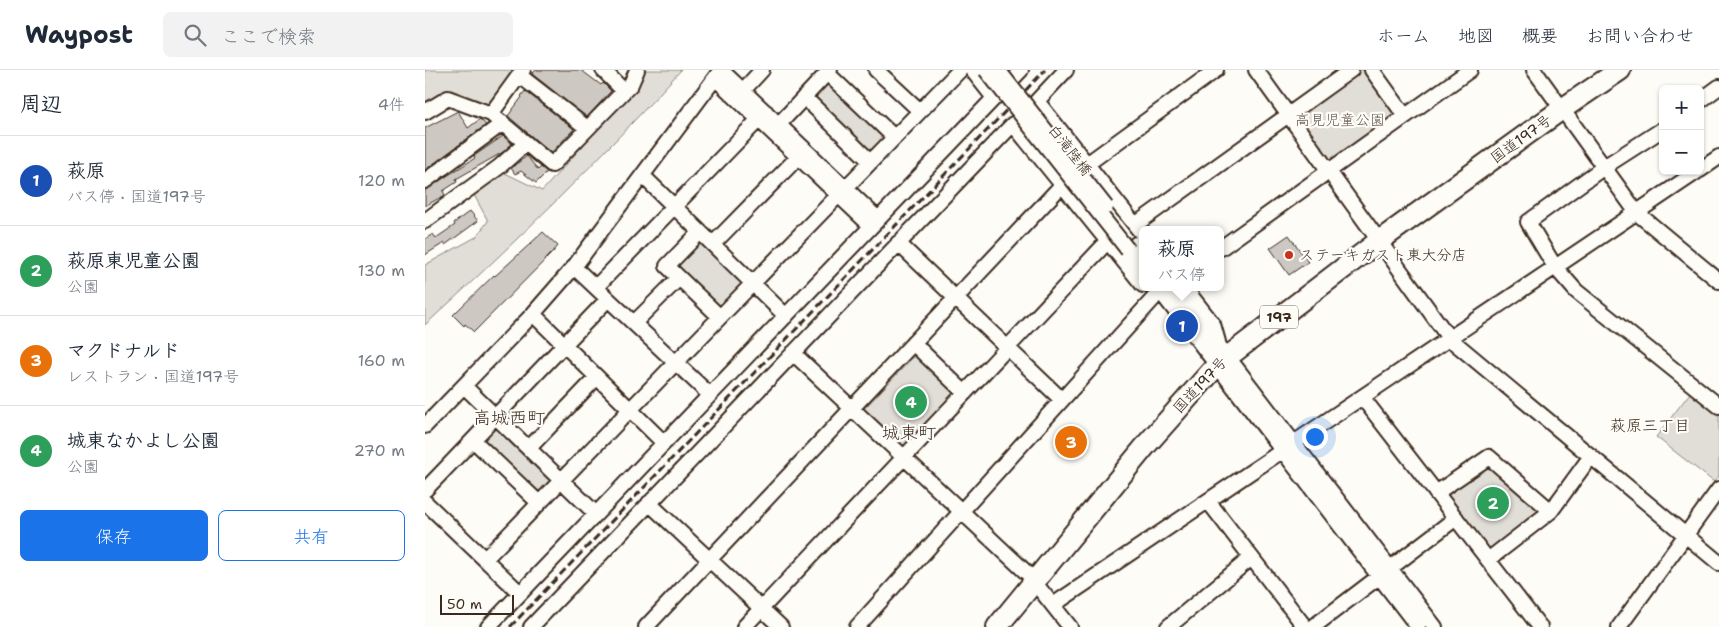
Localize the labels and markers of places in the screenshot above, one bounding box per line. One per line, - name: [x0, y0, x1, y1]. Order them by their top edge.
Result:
- place label: ステーキガスト東大分店: [1299, 245, 1466, 265]
- marker: ステーキガスト東大分店: [1283, 249, 1295, 261]
- pin: 1: [1166, 307, 1198, 345]
- pin: 4: [895, 383, 927, 421]
- pin: 3: [1055, 423, 1087, 461]
- pin: 2: [1477, 484, 1509, 522]

